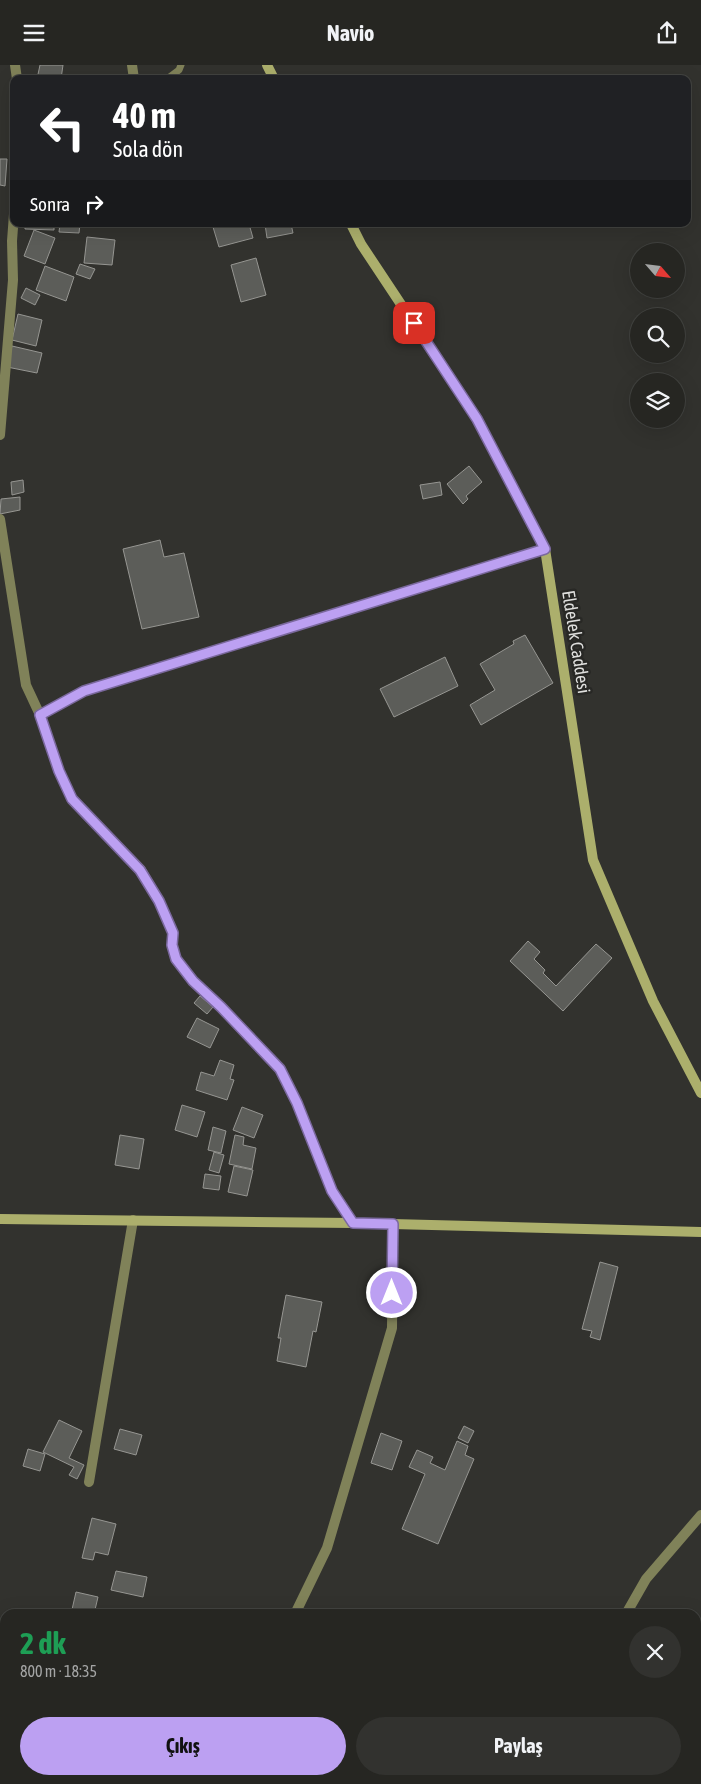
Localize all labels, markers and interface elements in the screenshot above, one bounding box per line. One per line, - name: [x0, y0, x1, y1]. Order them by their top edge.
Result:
- icon: menu: [20, 19, 48, 47]
- icon: share: [653, 19, 681, 47]
- text: Navio: [327, 20, 374, 46]
- icon: left: [30, 95, 95, 160]
- text: 40 m: [113, 95, 176, 135]
- text: Sola dön: [113, 136, 183, 162]
- icon: right: [80, 190, 108, 218]
- text: Sonra: [30, 193, 70, 215]
- north arrow: [630, 243, 685, 297]
- map controls: [630, 243, 685, 428]
- pin: [393, 302, 435, 344]
- button: search: [630, 308, 685, 363]
- icon: arrive: [400, 309, 428, 337]
- button: layers: [630, 373, 685, 428]
- street label: Eldelek Caddesi: [558, 589, 595, 695]
- position arrow: [365, 1266, 417, 1318]
- text: 2 dk: [20, 1626, 66, 1660]
- button: close: [629, 1626, 681, 1678]
- text: 800 m · 18:35: [20, 1662, 97, 1680]
- button: Çıkış: [20, 1717, 346, 1775]
- button: Paylaş: [356, 1717, 681, 1775]

